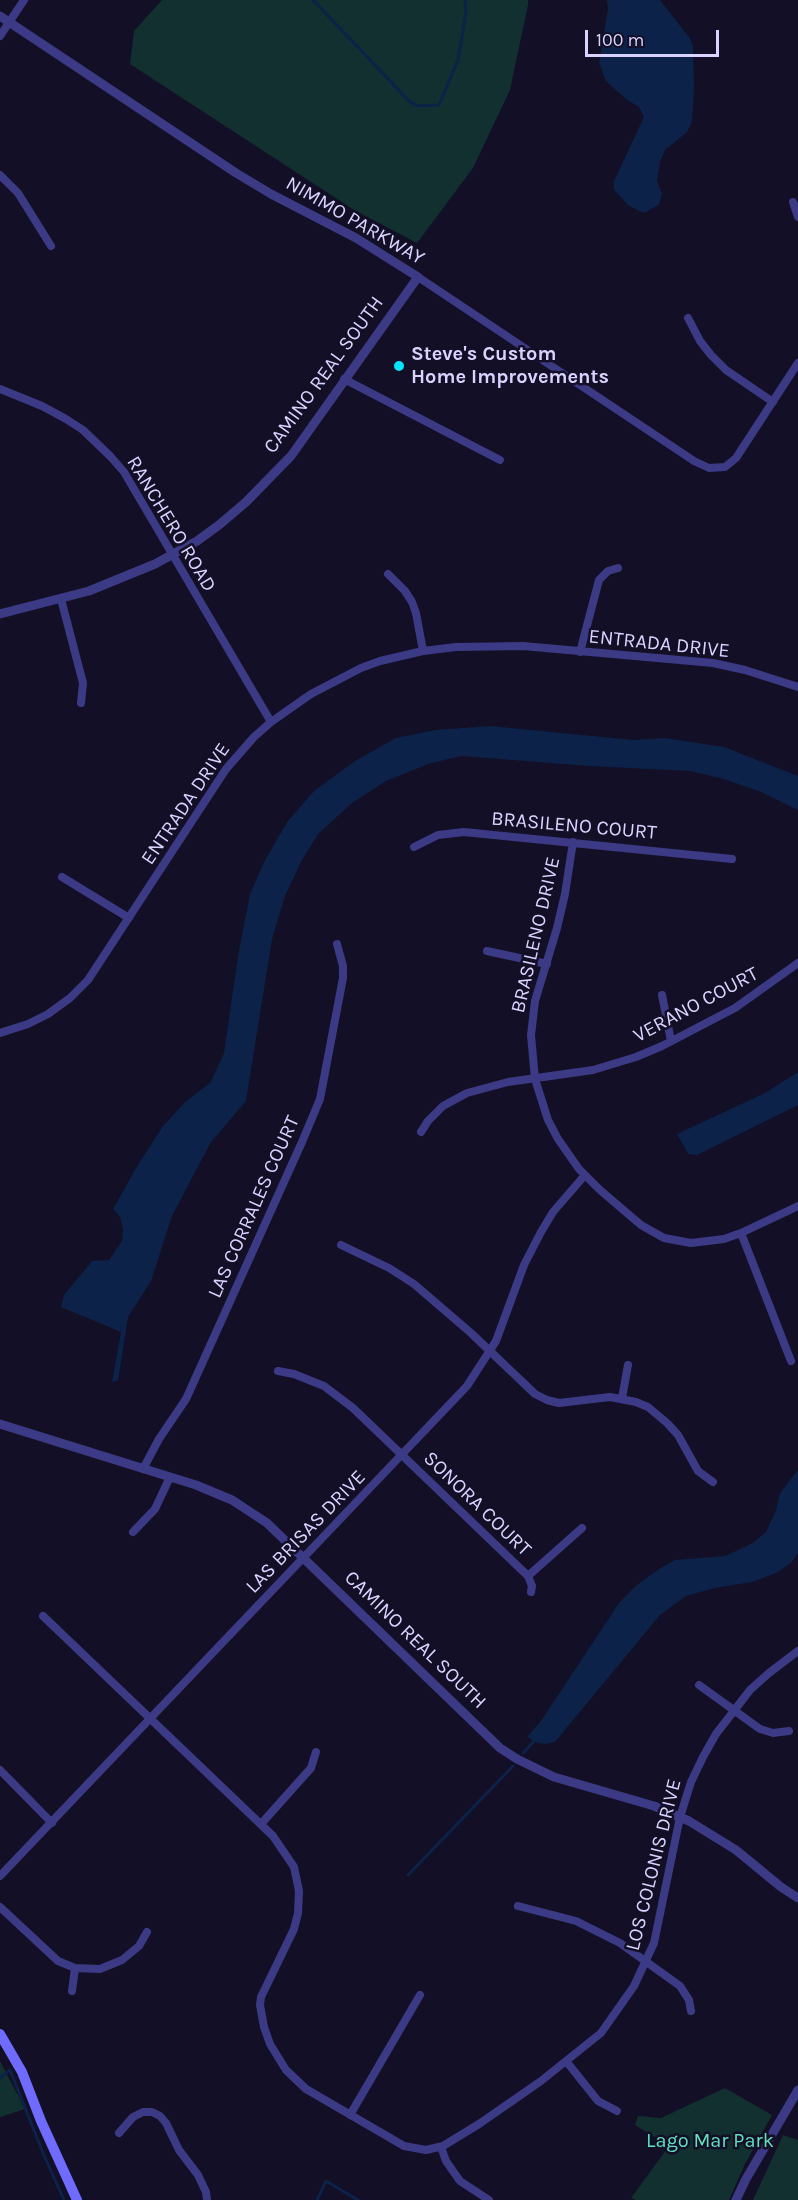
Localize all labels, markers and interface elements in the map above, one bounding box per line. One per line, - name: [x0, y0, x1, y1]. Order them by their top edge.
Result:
- scale bar: [588, 18, 722, 56]
- text: 100 m: [596, 29, 644, 51]
- street label: NIMMO PARKWAY: [281, 172, 429, 270]
- street label: CAMINO REAL SOUTH: [259, 292, 389, 458]
- place label: Steve's Custom Home Improvements: [411, 342, 609, 389]
- marker: Steve's Custom Home Improvements: [392, 359, 406, 373]
- street label: RANCHERO ROAD: [121, 452, 221, 596]
- street label: ENTRADA DRIVE: [587, 625, 731, 663]
- street label: ENTRADA DRIVE: [136, 739, 236, 869]
- street label: BRASILENO COURT: [490, 807, 658, 845]
- street label: BRASILENO DRIVE: [506, 855, 566, 1015]
- street label: VERANO COURT: [629, 962, 763, 1048]
- street label: LAS CORRALES COURT: [203, 1112, 305, 1302]
- street label: SONORA COURT: [418, 1447, 536, 1561]
- street label: LAS BRISAS DRIVE: [241, 1465, 371, 1599]
- street label: CAMINO REAL SOUTH: [339, 1566, 491, 1714]
- street label: LOS COLONIS DRIVE: [621, 1777, 687, 1953]
- park label: Lago Mar Park: [646, 2129, 774, 2153]

